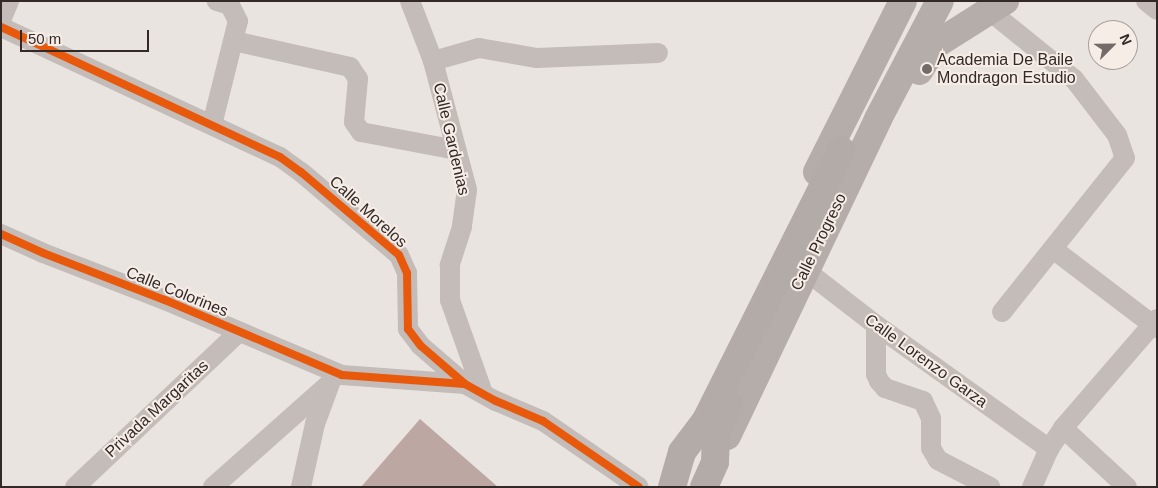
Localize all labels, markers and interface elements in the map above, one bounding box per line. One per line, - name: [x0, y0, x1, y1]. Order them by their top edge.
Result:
- scale bar: [22, 20, 151, 52]
- north arrow: [1088, 20, 1138, 70]
- text: 50 m: [28, 30, 61, 47]
- text: N: [1117, 32, 1135, 47]
- place label: Academia De Baile Mondragon Estudio: [937, 50, 1076, 88]
- marker: Academia De Baile Mondragon Estudio: [921, 63, 933, 75]
- street label: Calle Gardenias: [429, 81, 473, 197]
- street label: Calle Morelos: [325, 172, 411, 252]
- street label: Calle Progreso: [787, 190, 851, 294]
- street label: Calle Colorines: [123, 263, 231, 321]
- street label: Calle Lorenzo Garza: [861, 310, 991, 412]
- street label: Privada Margaritas: [101, 356, 213, 462]

